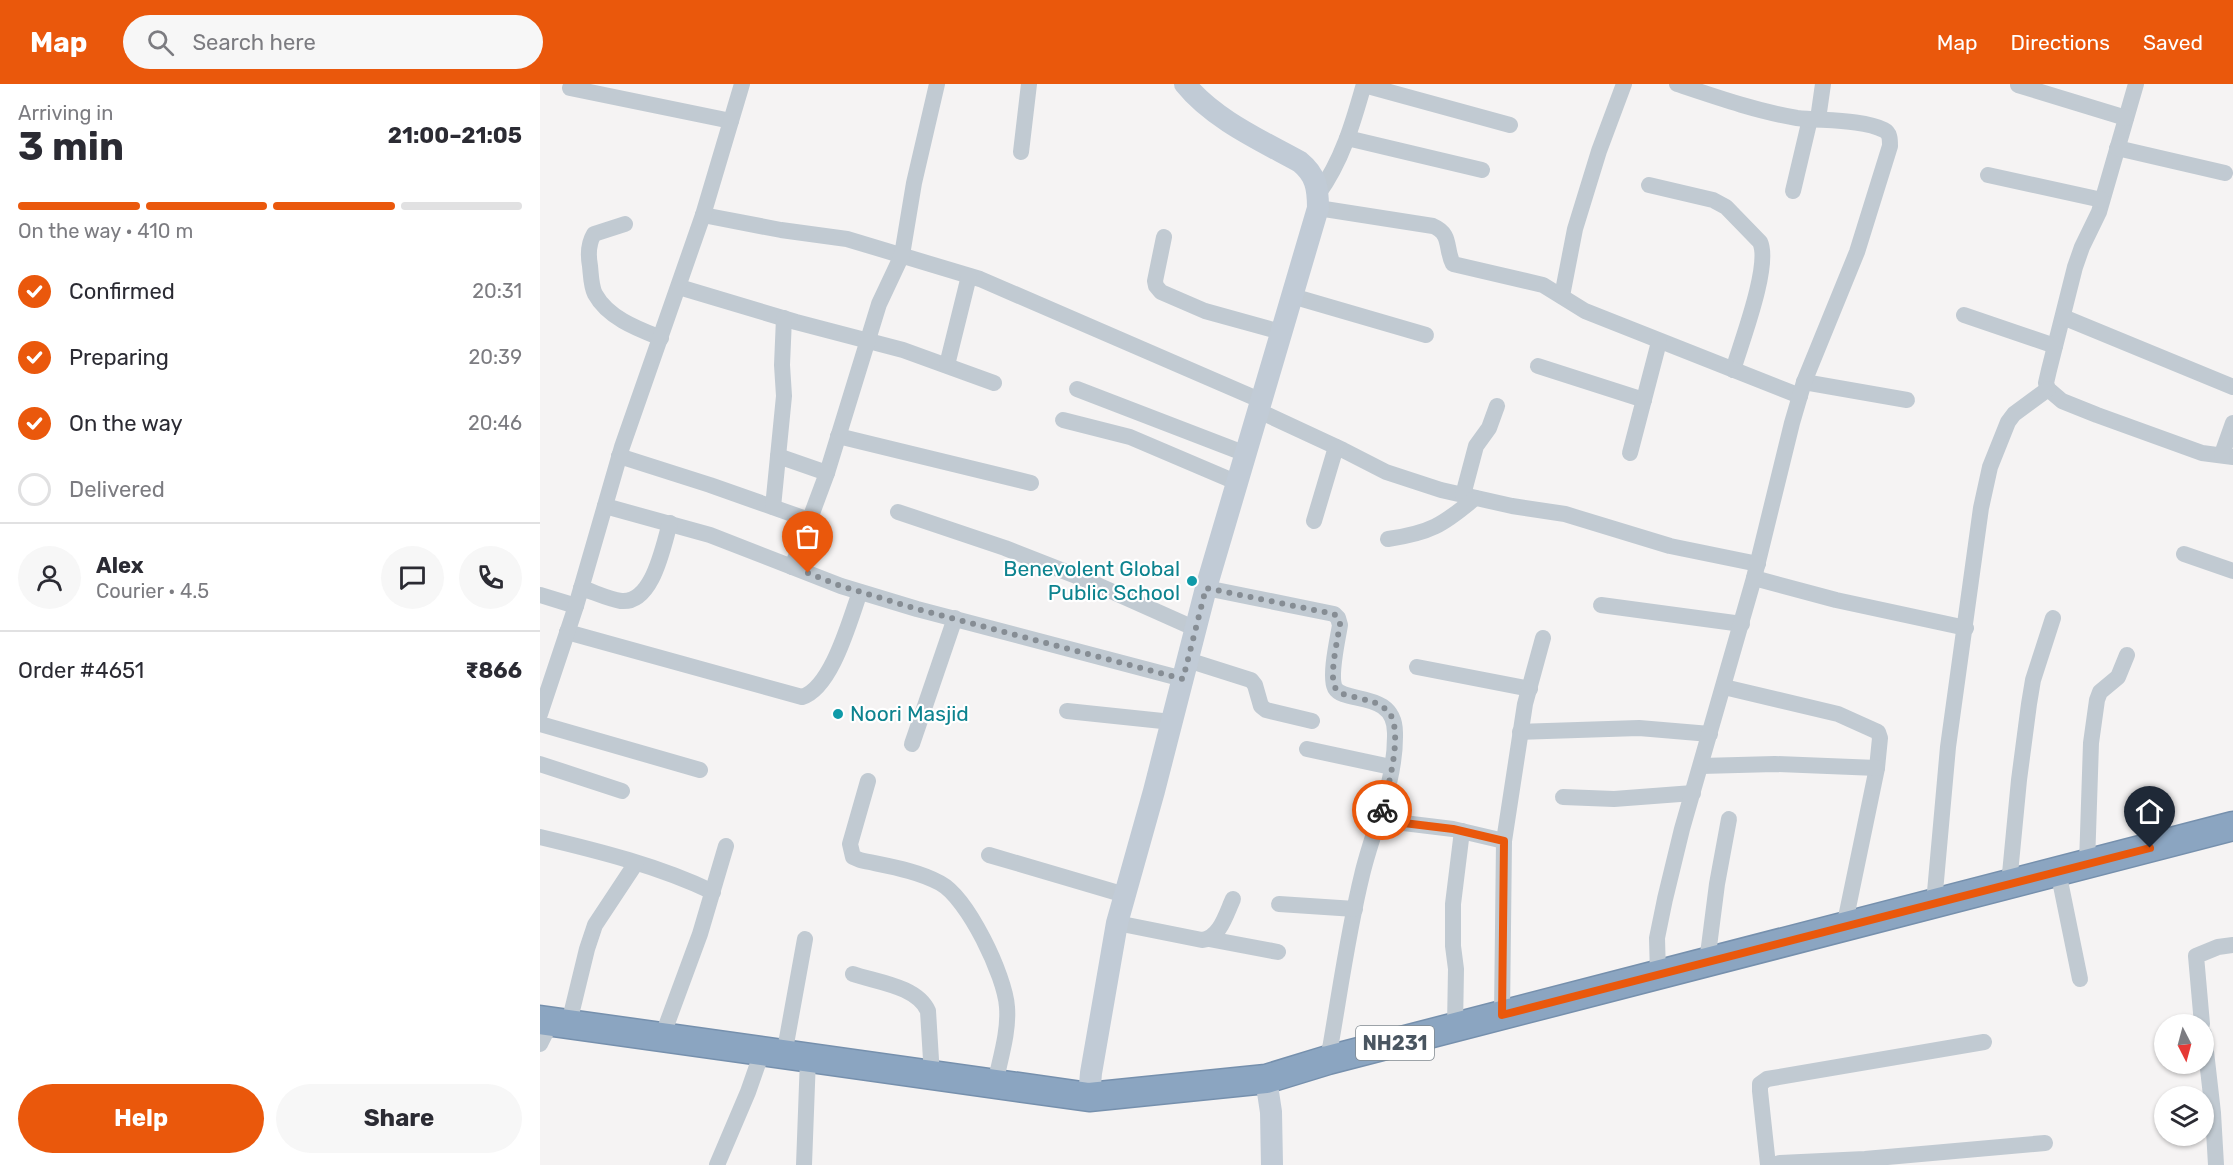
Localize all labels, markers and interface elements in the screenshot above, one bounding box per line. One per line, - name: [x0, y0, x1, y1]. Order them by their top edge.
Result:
- search box: [123, 15, 543, 69]
- text: Map: [30, 26, 87, 59]
- icon: search: [144, 26, 177, 59]
- text: Search here: [192, 29, 316, 56]
- text: Map: [1937, 30, 1978, 55]
- text: Directions: [2011, 30, 2110, 55]
- text: Saved: [2143, 30, 2203, 55]
- text: Arriving in: [18, 101, 113, 125]
- text: 21:00–21:05: [388, 122, 522, 149]
- text: 3 min: [18, 124, 124, 170]
- text: On the way · 410 m: [18, 219, 193, 243]
- icon: check: [18, 275, 51, 308]
- text: Confirmed: [69, 278, 175, 305]
- text: 20:31: [472, 279, 522, 303]
- icon: check: [18, 341, 51, 374]
- text: Preparing: [69, 344, 169, 371]
- text: 20:39: [469, 345, 522, 369]
- icon: check: [18, 407, 51, 440]
- text: On the way: [69, 410, 183, 437]
- text: 20:46: [468, 411, 522, 435]
- text: Delivered: [69, 476, 165, 503]
- pin: [782, 511, 833, 573]
- icon: bag: [791, 520, 824, 553]
- button: person: [18, 546, 81, 609]
- button: chat: [381, 546, 444, 609]
- button: phone: [459, 546, 522, 609]
- text: Alex: [96, 552, 144, 579]
- place label: Benevolent Global Public School: [1003, 556, 1180, 605]
- marker: Benevolent Global Public School: [1185, 574, 1199, 588]
- text: Courier · 4.5: [96, 579, 209, 603]
- text: Order #4651: [18, 657, 144, 684]
- text: ₹866: [465, 657, 522, 684]
- place label: Noori Masjid: [850, 701, 969, 726]
- marker: Noori Masjid: [831, 707, 845, 721]
- courier: [1352, 780, 1412, 840]
- pin: [2124, 786, 2175, 848]
- icon: bike: [1366, 794, 1399, 827]
- icon: home: [2133, 795, 2166, 828]
- north arrow: [2154, 1014, 2214, 1074]
- map controls: [2154, 1014, 2214, 1146]
- road number: NH231: [1356, 1026, 1434, 1060]
- button: Help: [18, 1084, 264, 1153]
- button: Share: [276, 1084, 522, 1153]
- button: layers: [2154, 1086, 2214, 1146]

